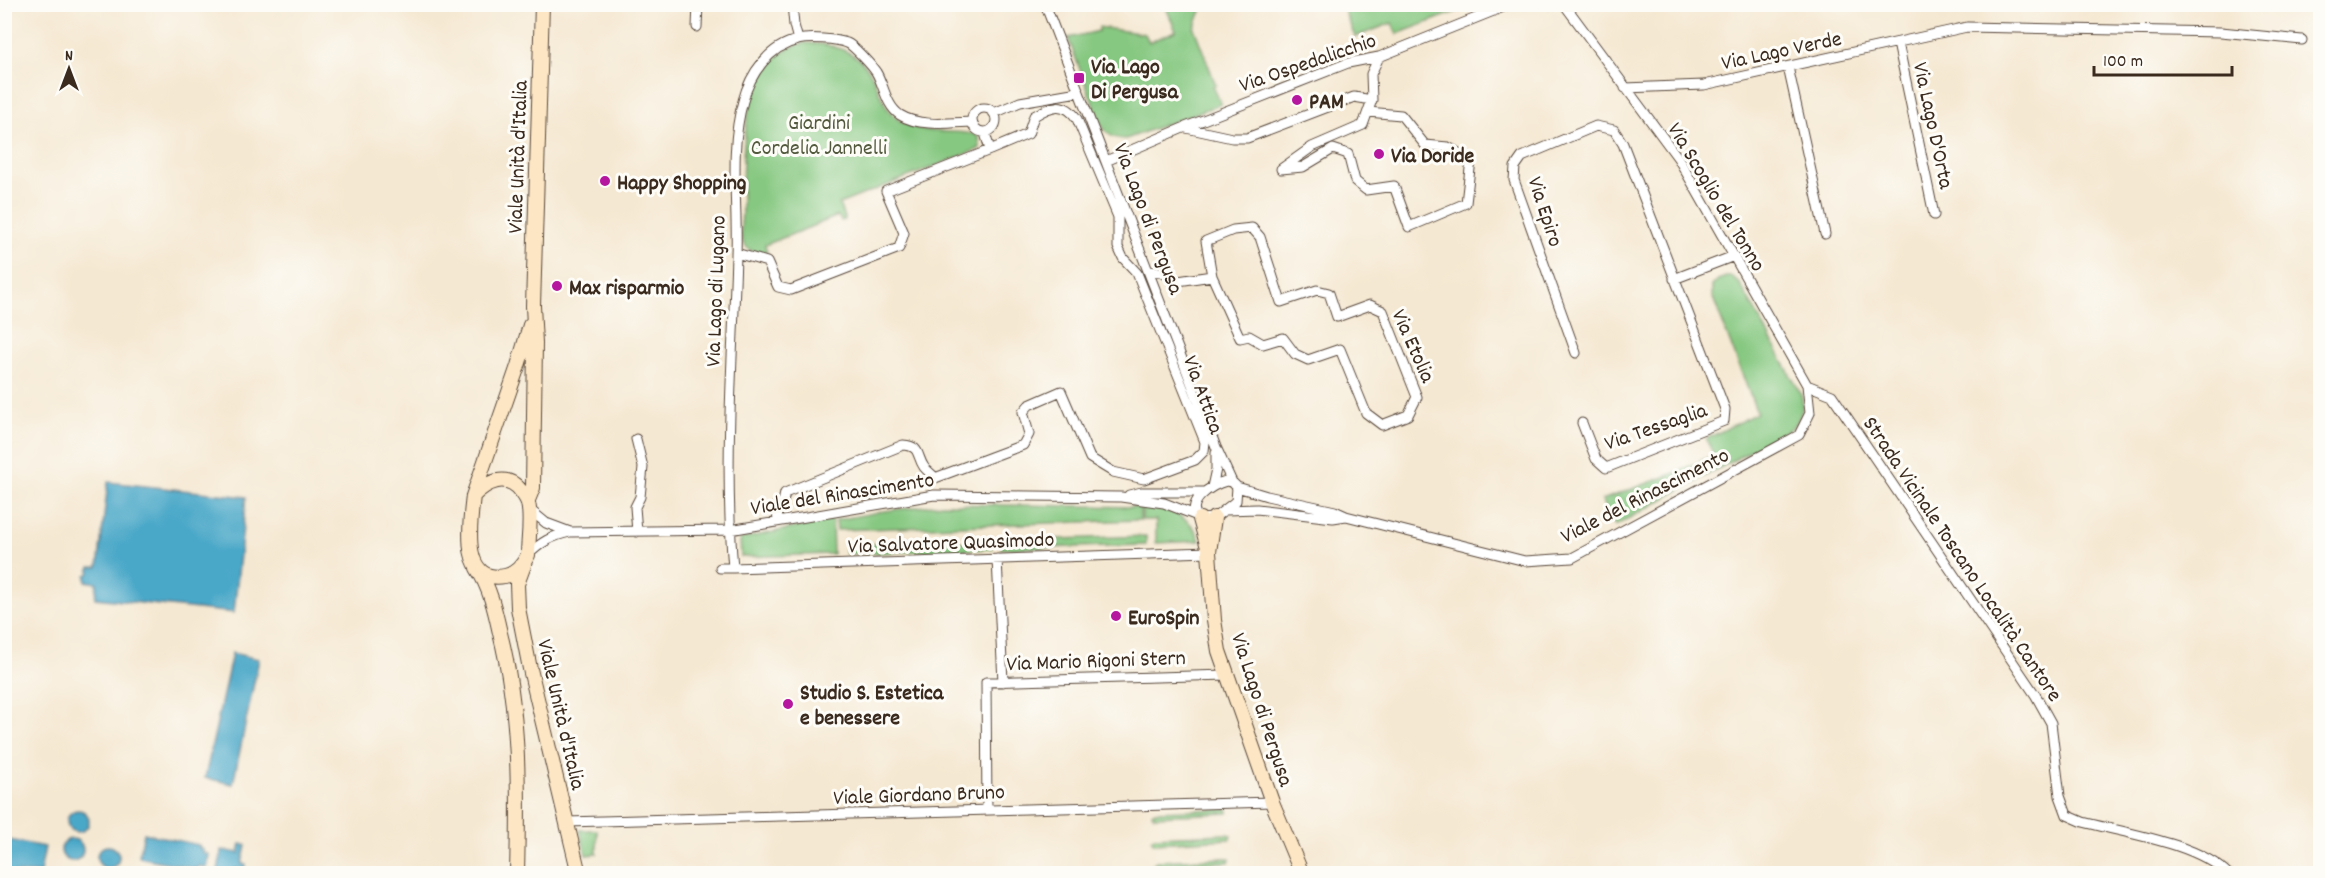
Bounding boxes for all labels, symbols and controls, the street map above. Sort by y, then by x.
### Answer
street label: Via Lago Verde [1719,25,1845,80]
street label: Via Ospedalicchio [1235,26,1381,102]
north arrow [39,39,99,99]
scale bar [2094,39,2232,77]
text: N [65,45,73,68]
text: 100 m [2103,50,2143,75]
place label: Via Lago Di Pergusa [1091,53,1179,109]
street label: Via Lago D'Orta [1903,60,1960,193]
marker: Via Lago Di Pergusa [1072,71,1086,85]
street label: Viale Unità d'Italia [501,79,538,234]
place label: PAM [1309,88,1344,119]
marker: PAM [1290,93,1304,107]
park label: Giardini Cordelia Jannelli [751,109,887,165]
street label: Via Scoglio del Tonno [1658,117,1772,278]
street label: Via Lago di Pergusa [1104,139,1190,300]
place label: Via Doride [1391,142,1475,173]
marker: Via Doride [1372,147,1386,161]
place label: Happy Shopping [617,169,747,200]
street label: Via Epiro [1518,173,1570,251]
marker: Happy Shopping [598,174,612,188]
street label: Via Lago di Lugano [699,215,736,367]
place label: Max risparmio [569,274,685,305]
marker: Max risparmio [550,279,564,293]
street label: Via Etolia [1382,305,1442,389]
street label: Via Attica [1173,352,1230,439]
street label: Via Tessaglia [1601,396,1712,460]
street label: Strada Vicinale Toscano Località Cantore [1854,411,2069,709]
street label: Viale del Rinascimento [1556,441,1735,553]
street label: Viale del Rinascimento [749,466,937,525]
street label: Via Salvatore Quasìmodo [847,525,1055,564]
place label: EuroSpin [1128,604,1199,635]
marker: EuroSpin [1109,609,1123,623]
street label: Via Lago di Pergusa [1221,629,1300,791]
street label: Viale Unità d'Italia [527,637,592,794]
street label: Via Mario Rigoni Stern [1006,644,1186,681]
place label: Studio S. Estetica e benessere [800,679,944,735]
marker: Studio S. Estetica e benessere [781,697,795,711]
street label: Viale Giordano Bruno [833,778,1005,815]

